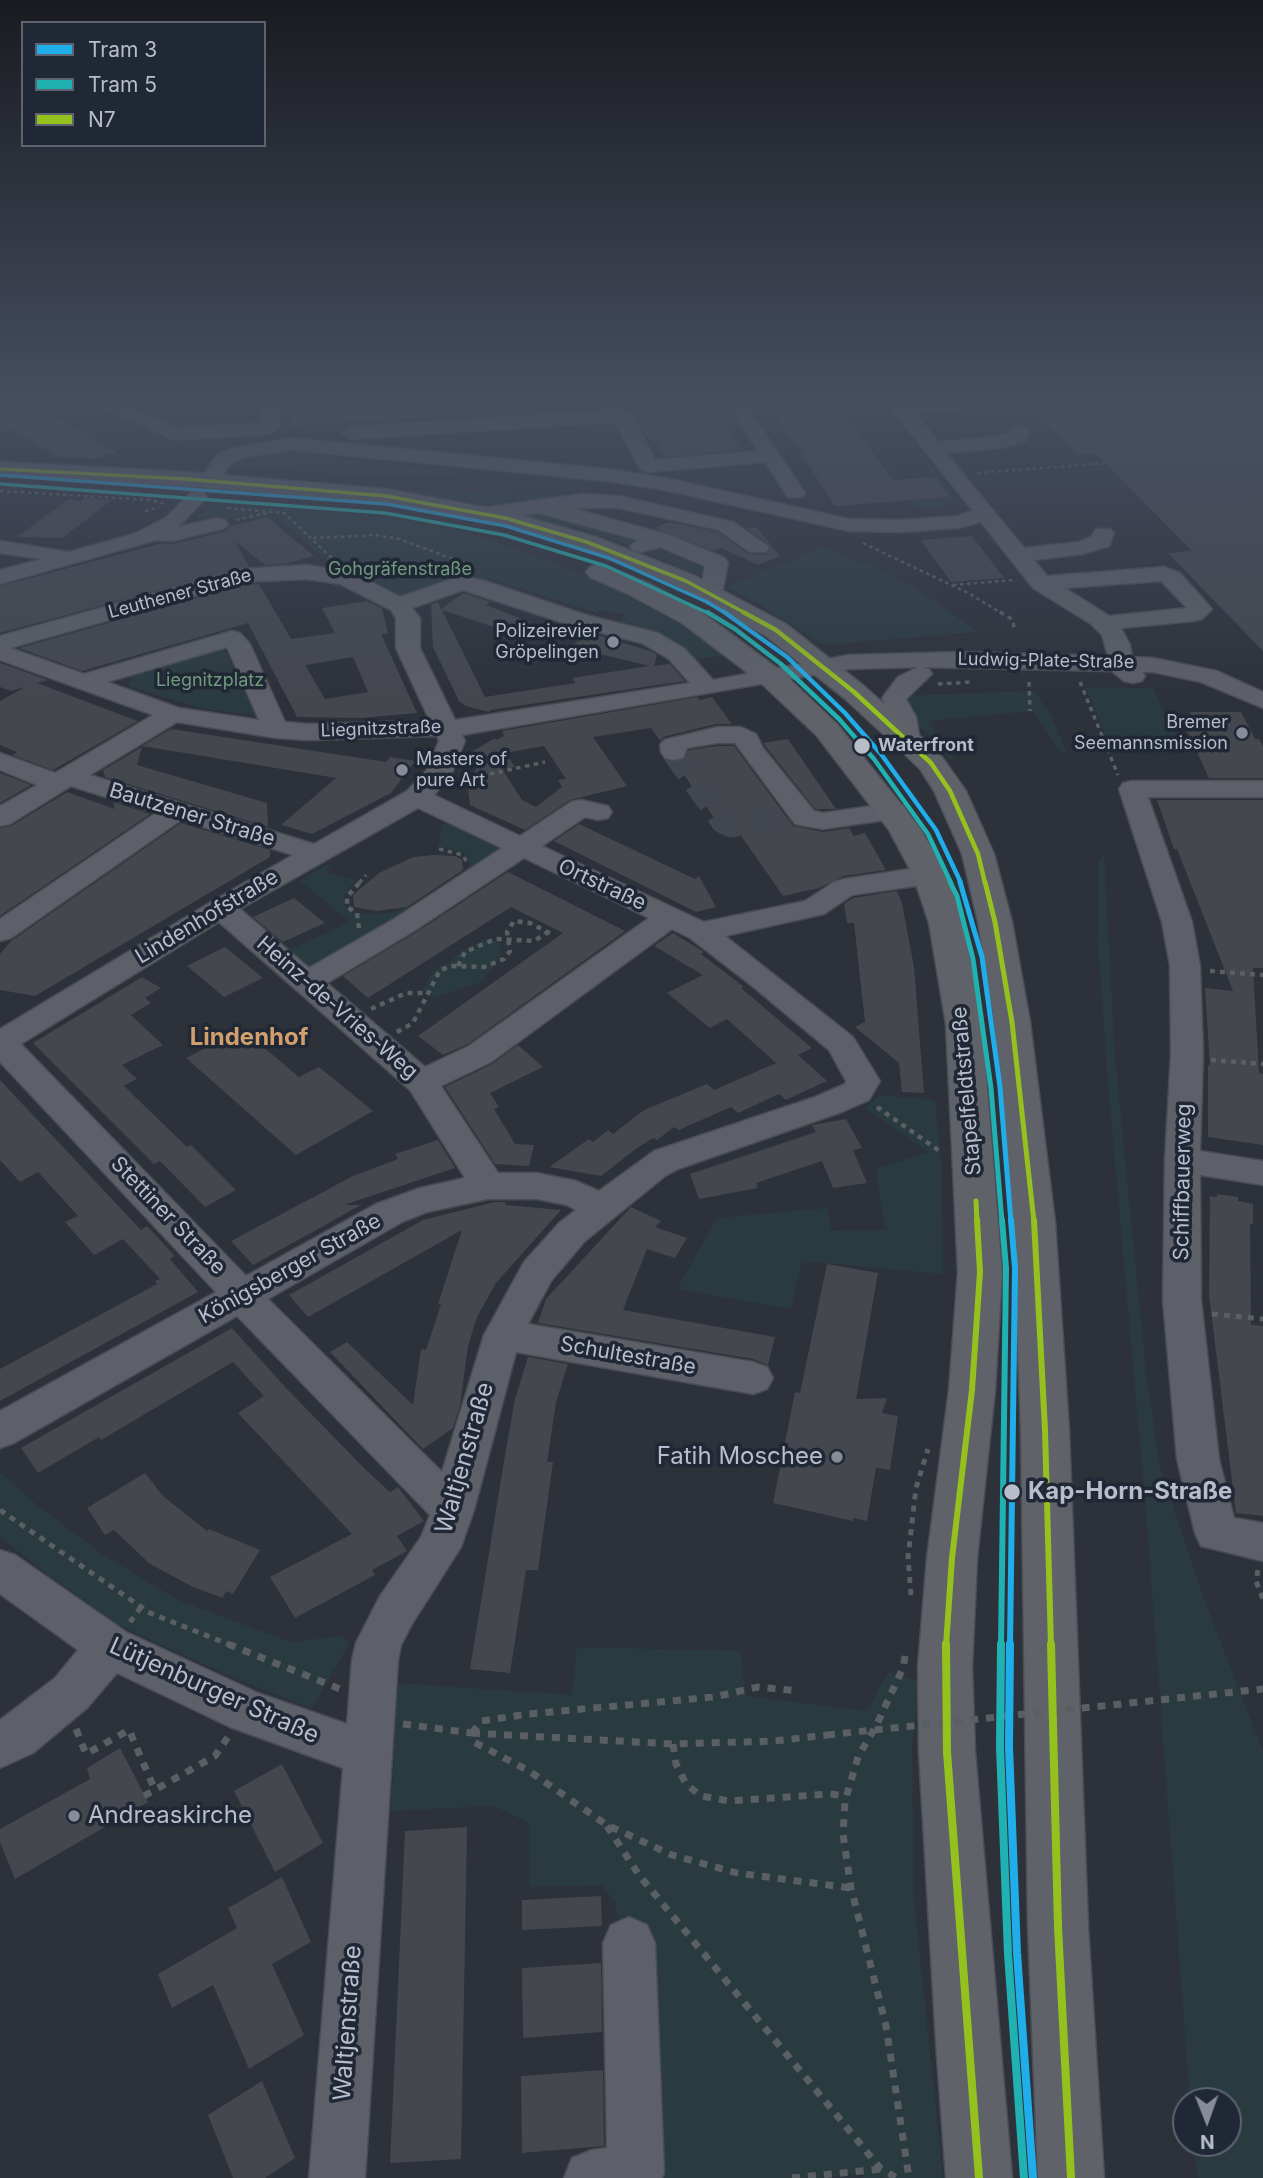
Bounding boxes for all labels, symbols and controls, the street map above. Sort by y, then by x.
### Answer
legend [21,21,266,147]
text: Tram 3 [88,37,157,62]
text: Tram 5 [88,72,157,97]
text: N7 [88,107,116,132]
park label: Gohgräfenstraße [328,559,472,581]
street label: Leuthener Straße [106,565,254,623]
place label: Polizeirevier Gröpelingen [495,621,599,664]
marker: Polizeirevier Gröpelingen [605,634,621,650]
street label: Ludwig-Plate-Straße [958,649,1134,673]
park label: Liegnitzplatz [156,670,264,692]
place label: Bremer Seemannsmission [1074,712,1228,754]
street label: Liegnitzstraße [320,716,442,742]
marker: Bremer Seemannsmission [1234,725,1250,741]
place label: Waterfront [878,735,974,757]
marker: Waterfront [852,736,872,756]
place label: Masters of pure Art [416,749,507,792]
marker: Masters of pure Art [394,762,410,778]
street label: Bautzener Straße [106,778,278,852]
street label: Ortstraße [554,854,650,916]
street label: Lindenhofstraße [131,864,283,970]
street label: Heinz-de-Vries-Weg [251,931,423,1085]
street label: Stapelfeldtstraße [947,1005,987,1177]
district label: Lindenhof [190,1024,308,1052]
street label: Schiffbauerweg [1169,1103,1197,1261]
street label: Stettiner Straße [105,1152,231,1280]
street label: Königsberger Straße [195,1208,385,1330]
street label: Schultestraße [558,1332,698,1380]
street label: Waltjenstraße [430,1379,500,1537]
place label: Fatih Moschee [657,1443,823,1471]
marker: Fatih Moschee [829,1449,845,1465]
place label: Kap-Horn-Straße [1028,1478,1232,1506]
marker: Kap-Horn-Straße [1002,1482,1022,1502]
street label: Lütjenburger Straße [105,1632,323,1750]
place label: Andreaskirche [88,1802,252,1830]
marker: Andreaskirche [66,1808,82,1824]
street label: Waltjenstraße [328,1944,368,2102]
north arrow [1172,2087,1242,2157]
text: N [1200,2130,1215,2153]

